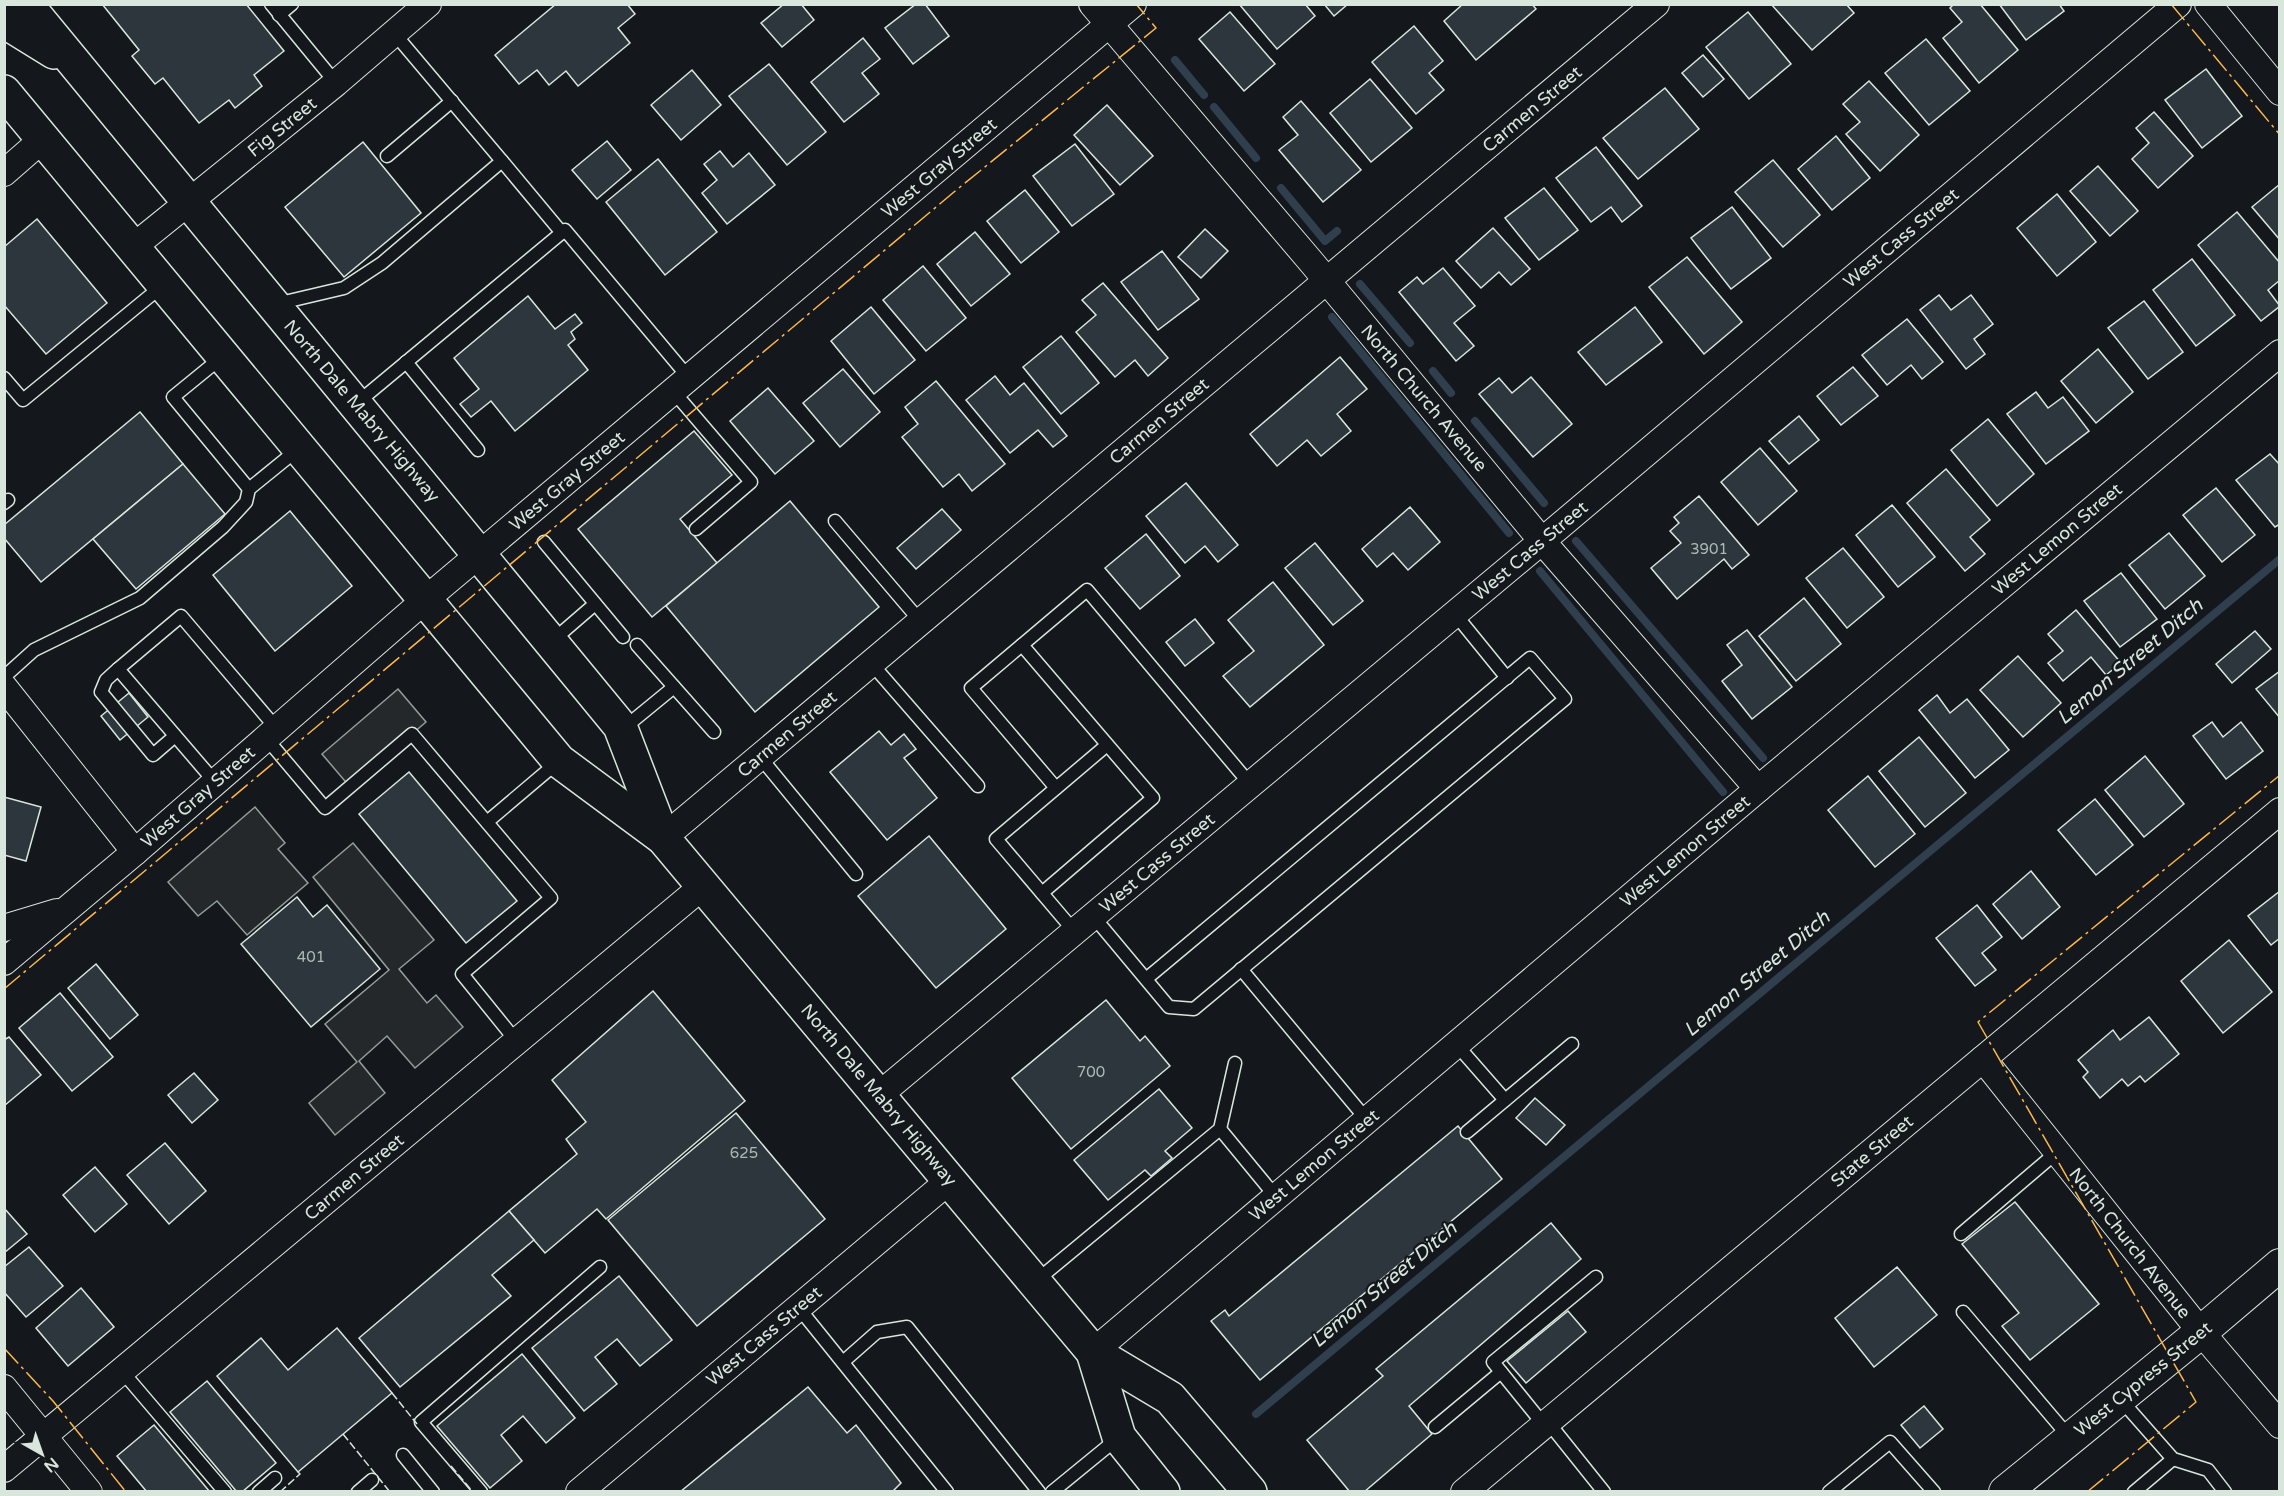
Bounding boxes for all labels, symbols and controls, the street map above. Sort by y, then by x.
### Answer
street label: Carmen Street [1478,61,1586,157]
street label: Fig Street [243,92,321,162]
street label: West Gray Street [877,113,1001,223]
street label: West Cass Street [1839,183,1963,293]
street label: North Dale Mabry Highway [279,315,445,507]
street label: North Church Avenue [1356,320,1492,476]
street label: Carmen Street [1105,373,1213,469]
street label: West Gray Street [505,426,629,536]
street label: West Lemon Street [1988,478,2127,600]
street label: West Cass Street [1468,496,1592,606]
house number: 3901 [1690,540,1728,558]
water label: Lemon Street Ditch [2052,593,2209,730]
street label: Carmen Street [733,686,841,782]
street label: West Gray Street [136,741,260,853]
street label: West Lemon Street [1616,790,1755,912]
street label: West Cass Street [1095,808,1219,918]
water label: Lemon Street Ditch [1679,905,1836,1042]
house number: 401 [297,948,325,966]
street label: North Dale Mabry Highway [796,999,962,1191]
house number: 700 [1077,1063,1105,1081]
street label: West Lemon Street [1245,1104,1384,1226]
street label: State Street [1826,1110,1918,1192]
street label: Carmen Street [300,1129,408,1225]
house number: 625 [730,1144,758,1162]
street label: North Church Avenue [2064,1163,2196,1323]
water label: Lemon Street Ditch [1306,1216,1463,1353]
street label: West Cass Street [702,1281,826,1391]
street label: West Cypress Street [2070,1317,2216,1441]
north arrow [12,1424,72,1484]
text: N [40,1453,62,1477]

